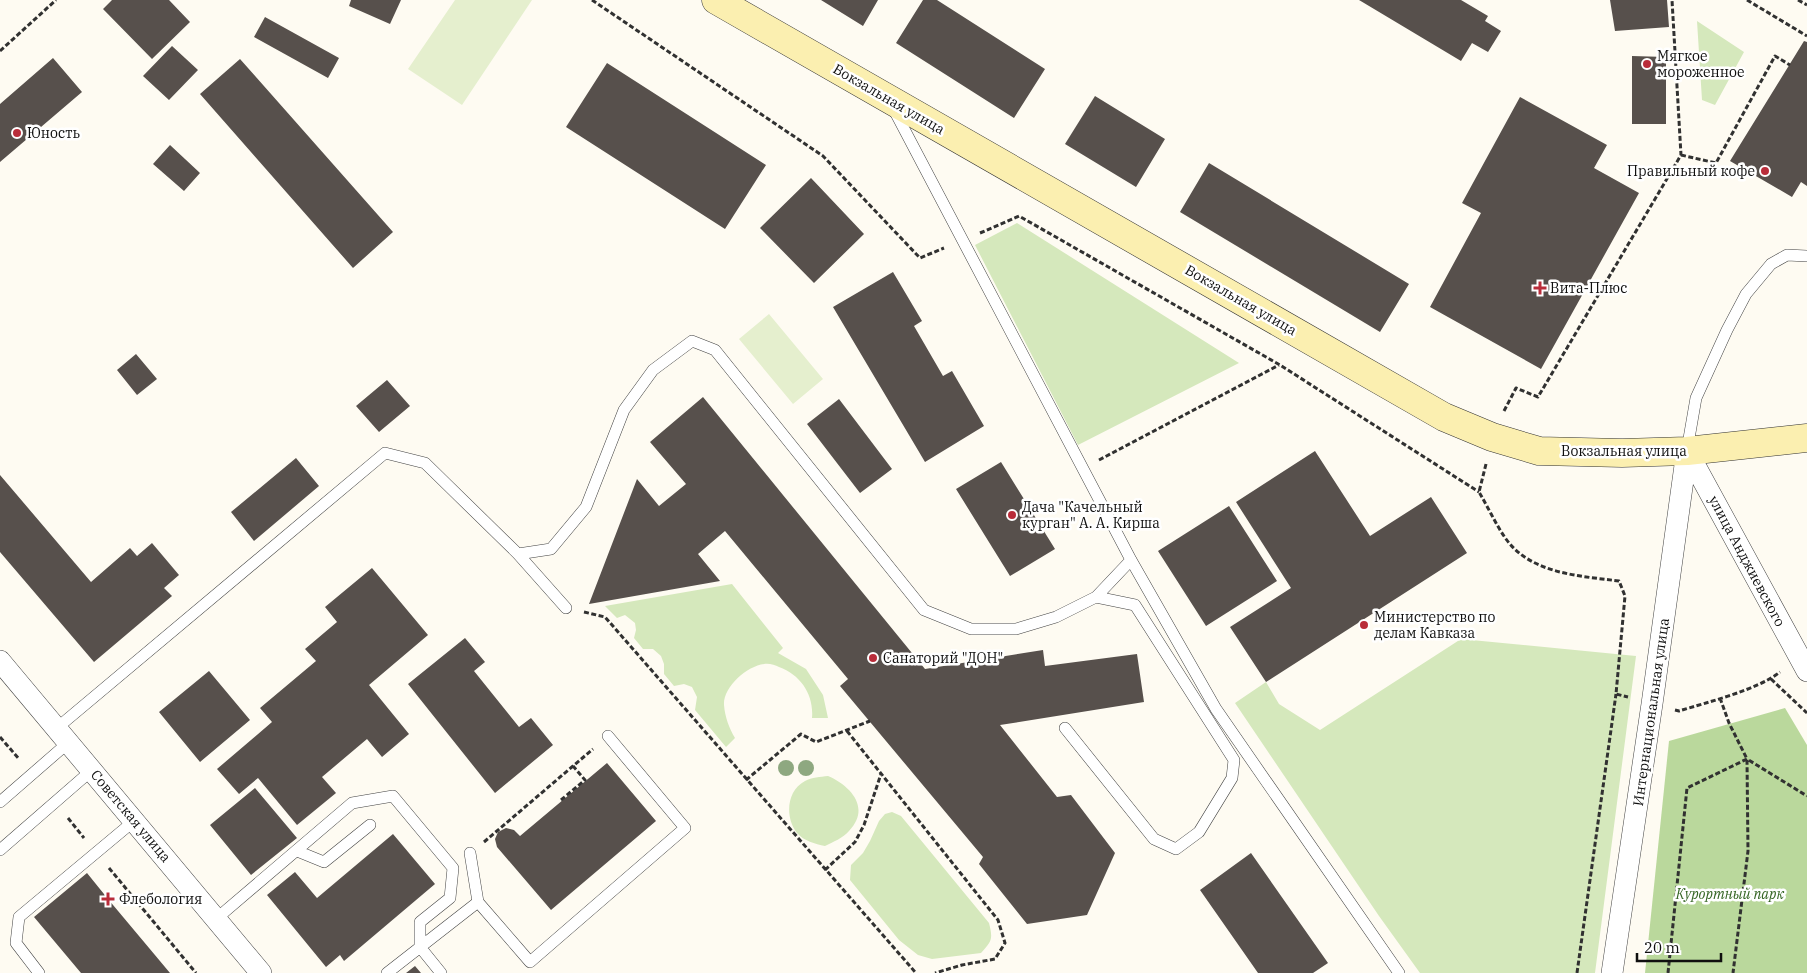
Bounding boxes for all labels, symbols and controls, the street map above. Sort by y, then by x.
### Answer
place label: Мягкое мороженное [1657,47,1744,81]
marker: Мягкое мороженное [1641,58,1653,70]
street label: Вокзальная улица [830,60,948,138]
place label: Юность [27,124,81,142]
marker: Юность [11,127,23,139]
place label: Правильный кофе [1627,162,1755,180]
marker: Правильный кофе [1759,165,1771,177]
street label: Вокзальная улица [1182,261,1300,339]
place label: Вита-Плюс [1550,279,1627,297]
marker: Вита-Плюс [1534,282,1546,294]
street label: Вокзальная улица [1561,442,1687,460]
street label: улица Анджиевского [1705,492,1789,630]
place label: Дача "Качельный курган" А. А. Кирша [1022,498,1160,532]
marker: Дача "Качельный курган" А. А. Кирша [1006,509,1018,521]
place label: Министерство по делам Кавказа [1374,608,1496,642]
street label: Интернациональная улица [1629,616,1673,807]
marker: Министерство по делам Кавказа [1358,619,1370,631]
place label: Санаторий "ДОН" [883,649,1003,667]
marker: Санаторий "ДОН" [867,652,879,664]
street label: Советская улица [87,766,175,866]
park label: Курортный парк [1675,885,1784,903]
place label: Флебология [119,890,202,908]
marker: Флебология [101,892,115,906]
scale bar [1637,930,1721,962]
text: 20 m [1644,938,1680,957]

